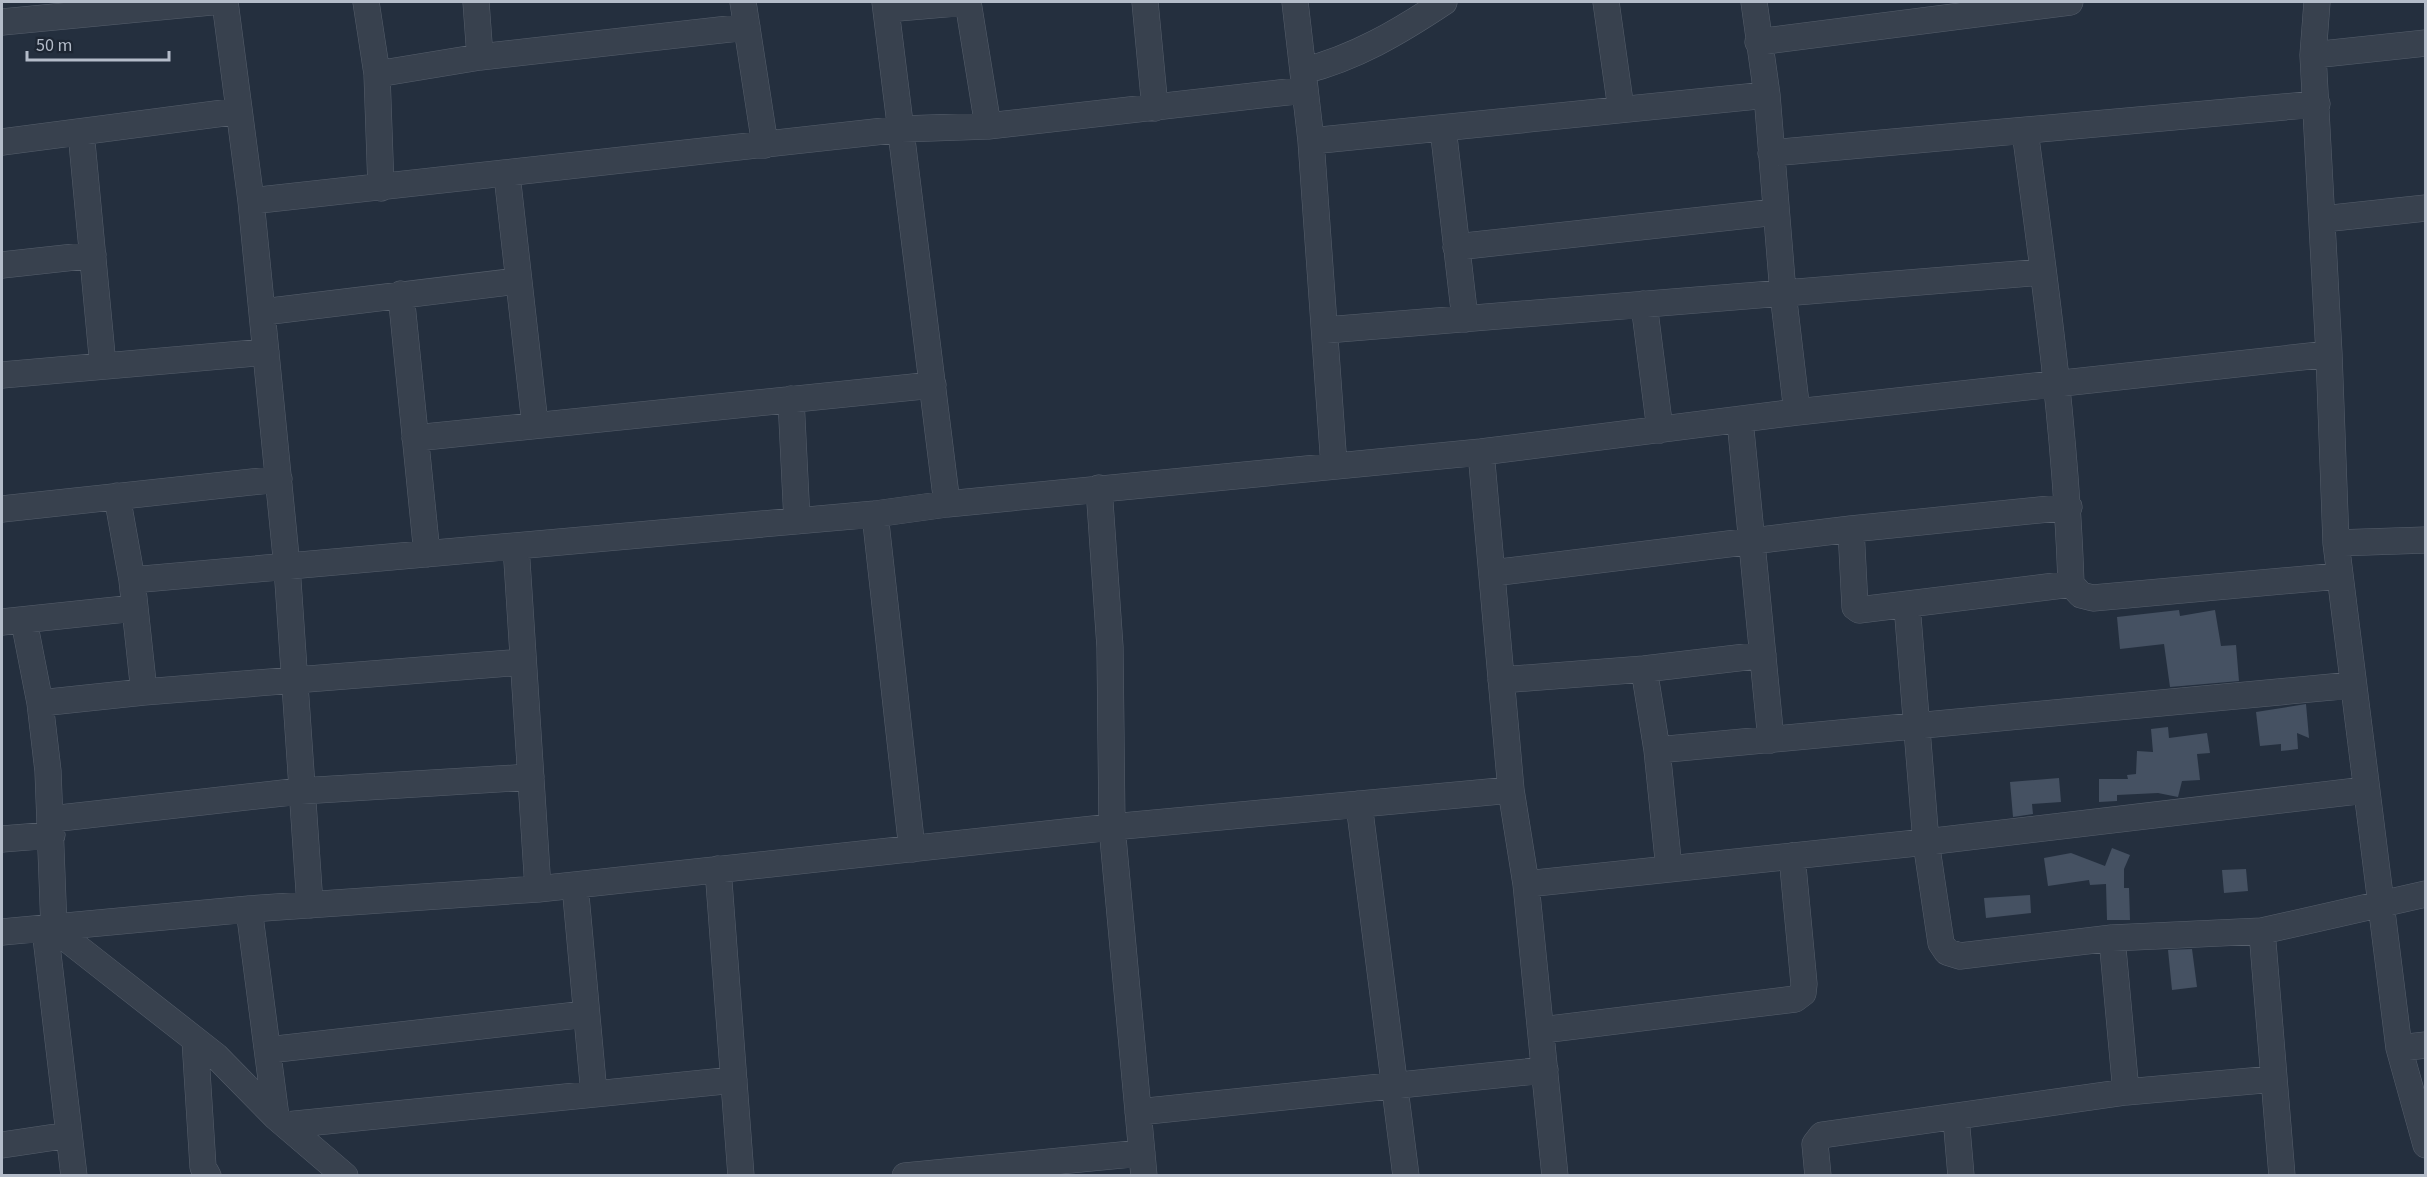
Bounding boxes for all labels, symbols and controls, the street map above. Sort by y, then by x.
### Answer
scale bar [27,24,170,62]
text: 50 m [36,33,72,58]

